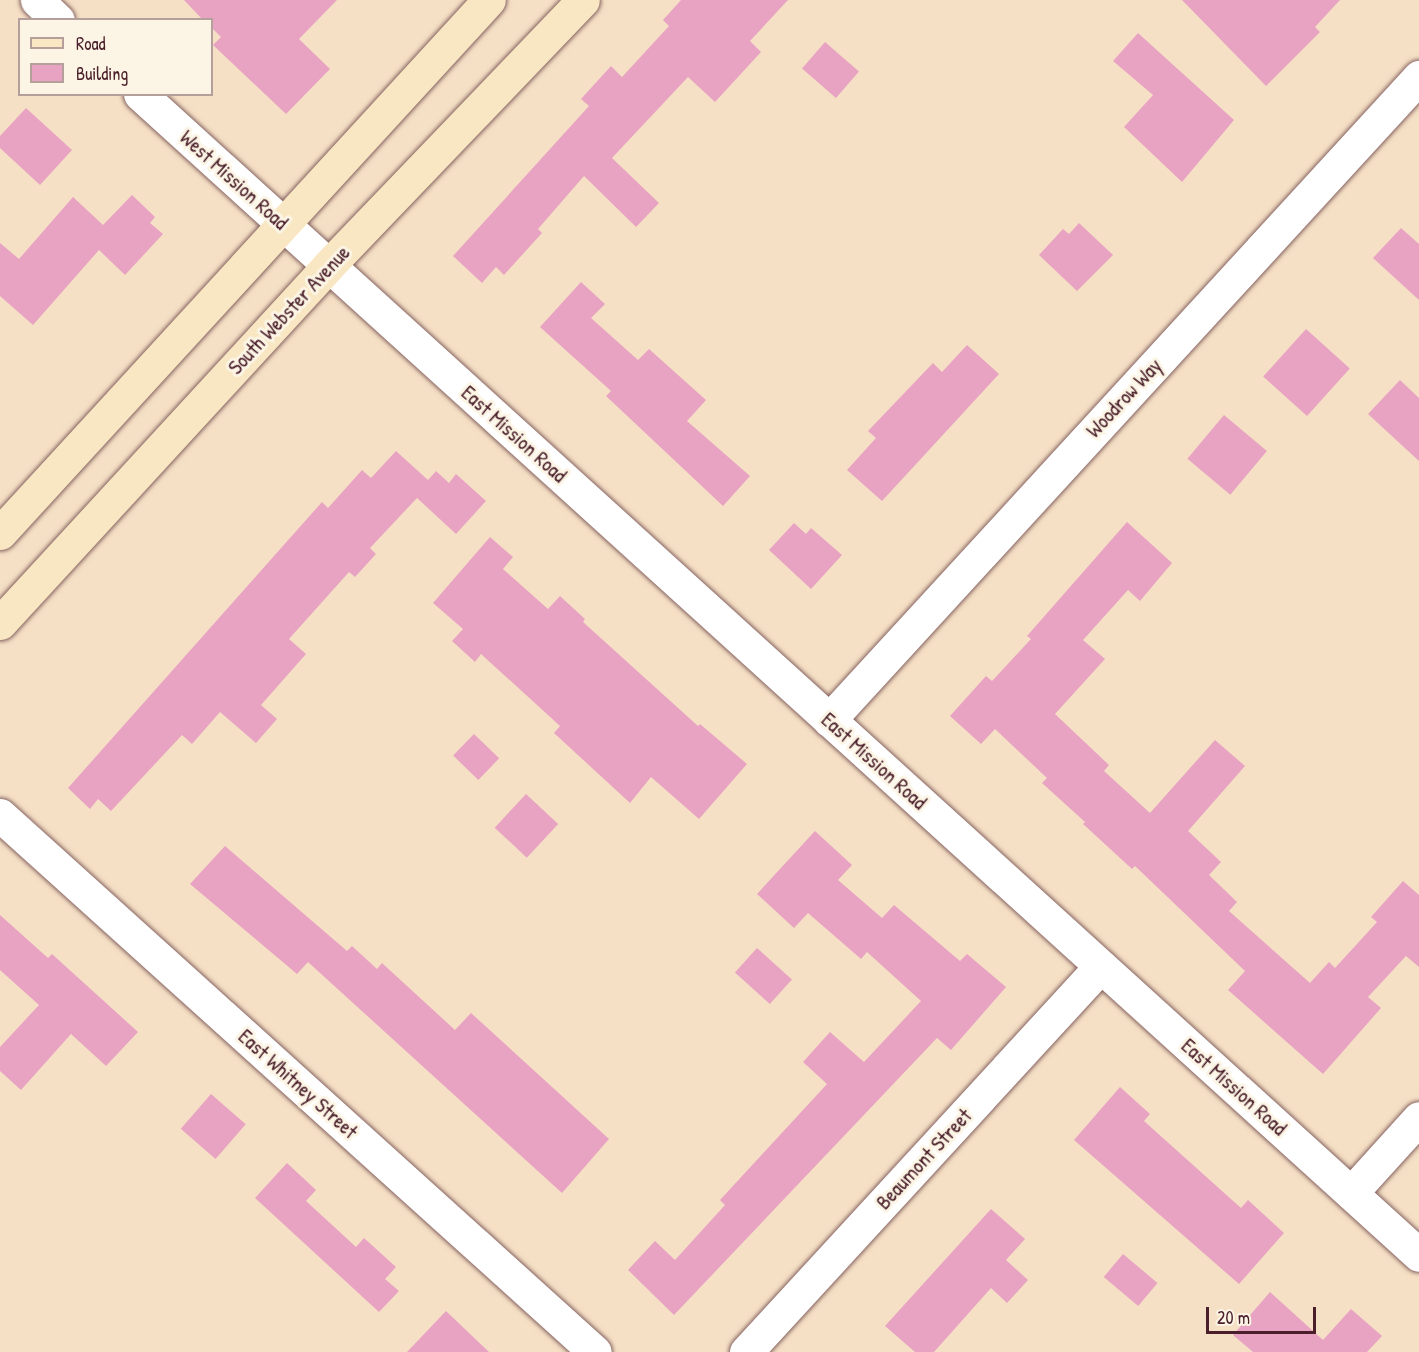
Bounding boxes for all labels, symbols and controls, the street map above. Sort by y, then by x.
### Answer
legend [18,18,213,96]
text: Road [76,31,106,56]
text: Building [76,61,128,86]
street label: West Mission Road [175,125,293,235]
street label: South Webster Avenue [223,240,355,380]
street label: Woodrow Way [1081,353,1167,443]
street label: East Mission Road [456,380,572,488]
street label: East Mission Road [816,707,932,815]
street label: East Whitney Street [233,1024,363,1144]
street label: East Mission Road [1176,1033,1292,1141]
street label: Beaumont Street [871,1103,977,1215]
scale bar [1209,1295,1318,1333]
text: 20 m [1217,1305,1250,1330]

